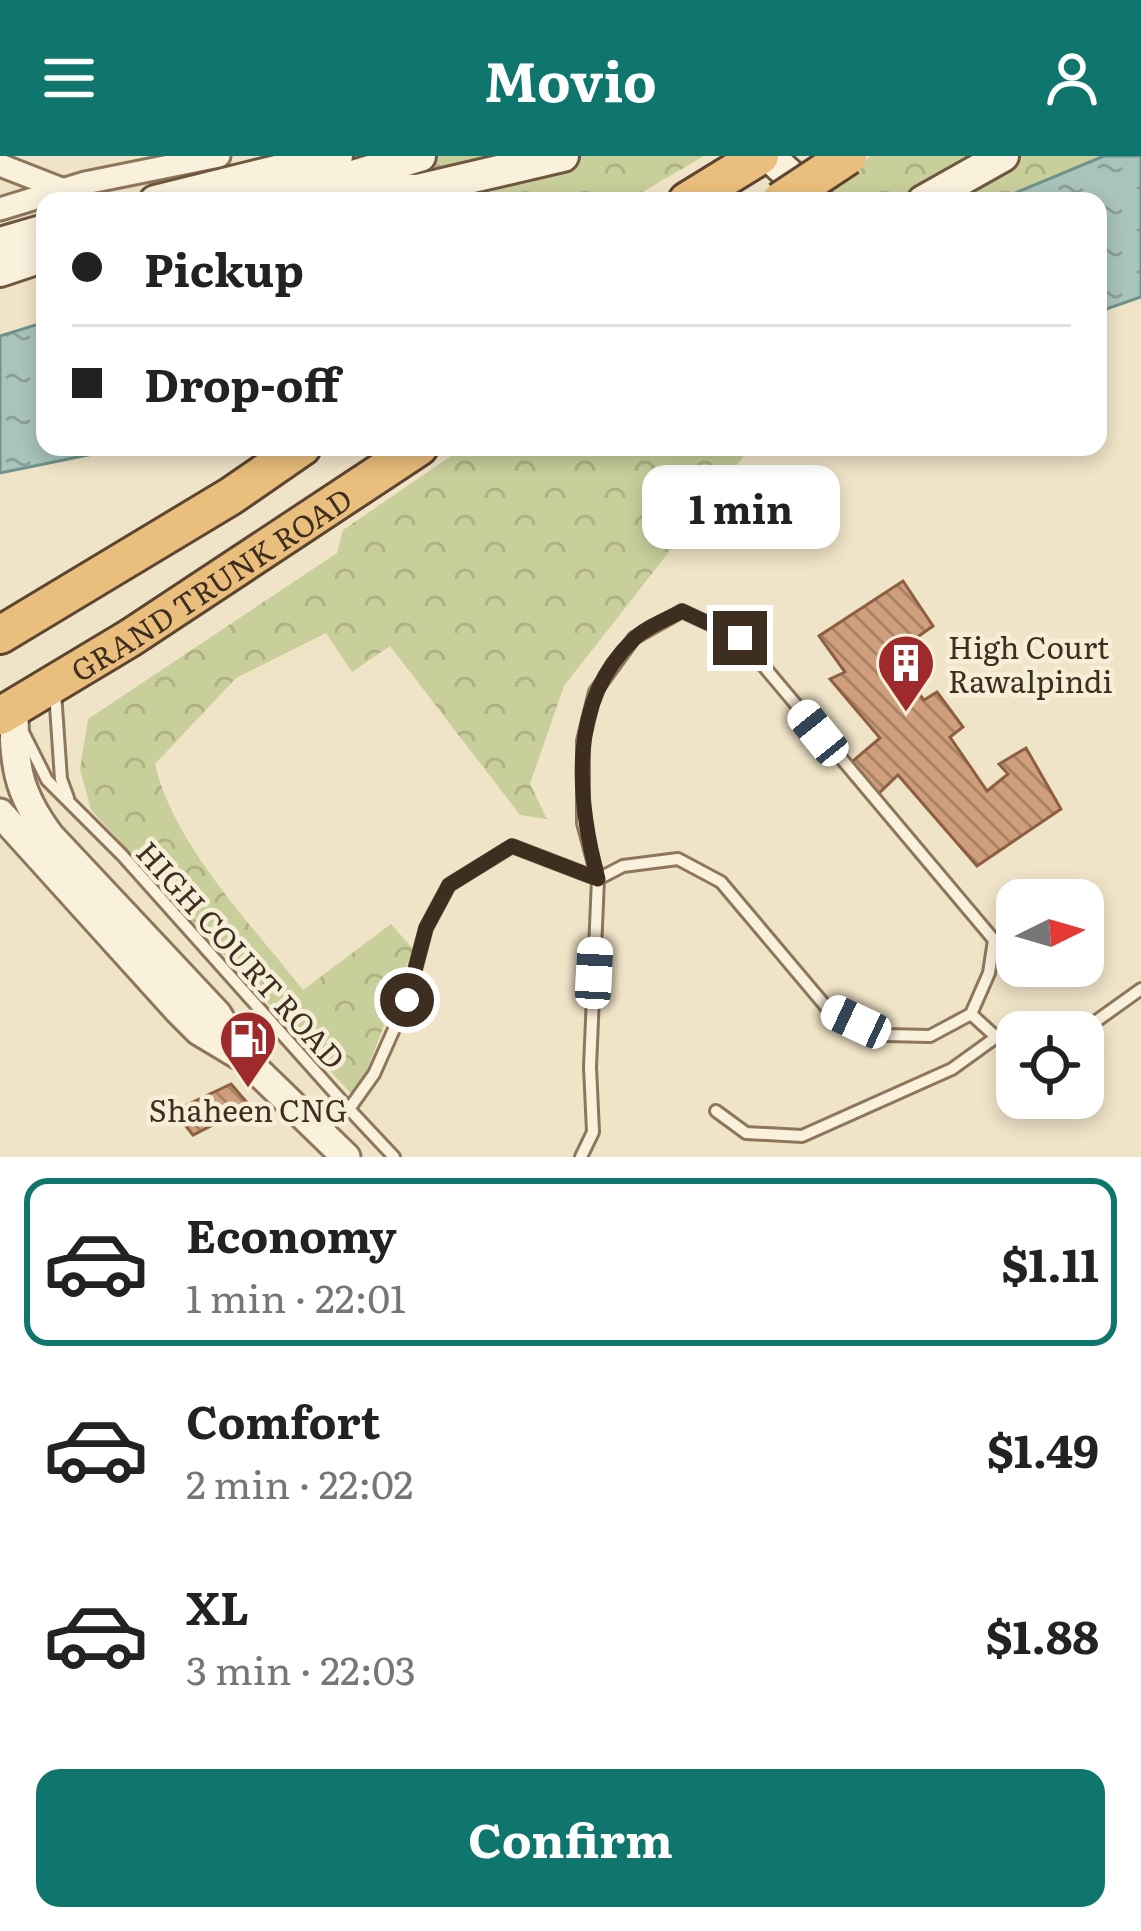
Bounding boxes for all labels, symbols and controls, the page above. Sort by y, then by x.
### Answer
text: Movio [484,38,657,119]
icon: menu [36,45,102,111]
icon: person [1039,45,1105,111]
text: Pickup [144,234,304,301]
text: Drop-off [144,349,340,416]
callout: 1 min [641,464,839,548]
street label: GRAND TRUNK ROAD [62,476,360,691]
text: 1 min [689,478,793,536]
route end [713,611,767,665]
place label: High Court Rawalpindi [948,624,1112,702]
building icon: High Court Rawalpindi [875,632,937,714]
car [781,694,855,772]
street label: HIGH COURT ROAD [127,830,357,1078]
north arrow [996,879,1104,987]
map controls [996,879,1104,1119]
car [574,936,614,1010]
route start [380,973,434,1027]
car [816,990,896,1054]
fuel station icon: Shaheen CNG [217,1008,279,1090]
button: locate [996,1011,1104,1119]
place label: Shaheen CNG [149,1087,347,1131]
text: Economy [186,1200,397,1267]
icon: car [42,1208,150,1316]
text: $1.11 [1002,1229,1099,1296]
text: 1 min · 22:01 [186,1267,406,1325]
text: Comfort [186,1386,380,1453]
icon: car [42,1394,150,1502]
text: $1.49 [987,1415,1099,1482]
text: 2 min · 22:02 [186,1453,413,1511]
text: XL [186,1572,249,1639]
icon: car [42,1580,150,1688]
text: $1.88 [986,1601,1099,1668]
text: 3 min · 22:03 [186,1639,416,1697]
button: Confirm [36,1769,1105,1907]

